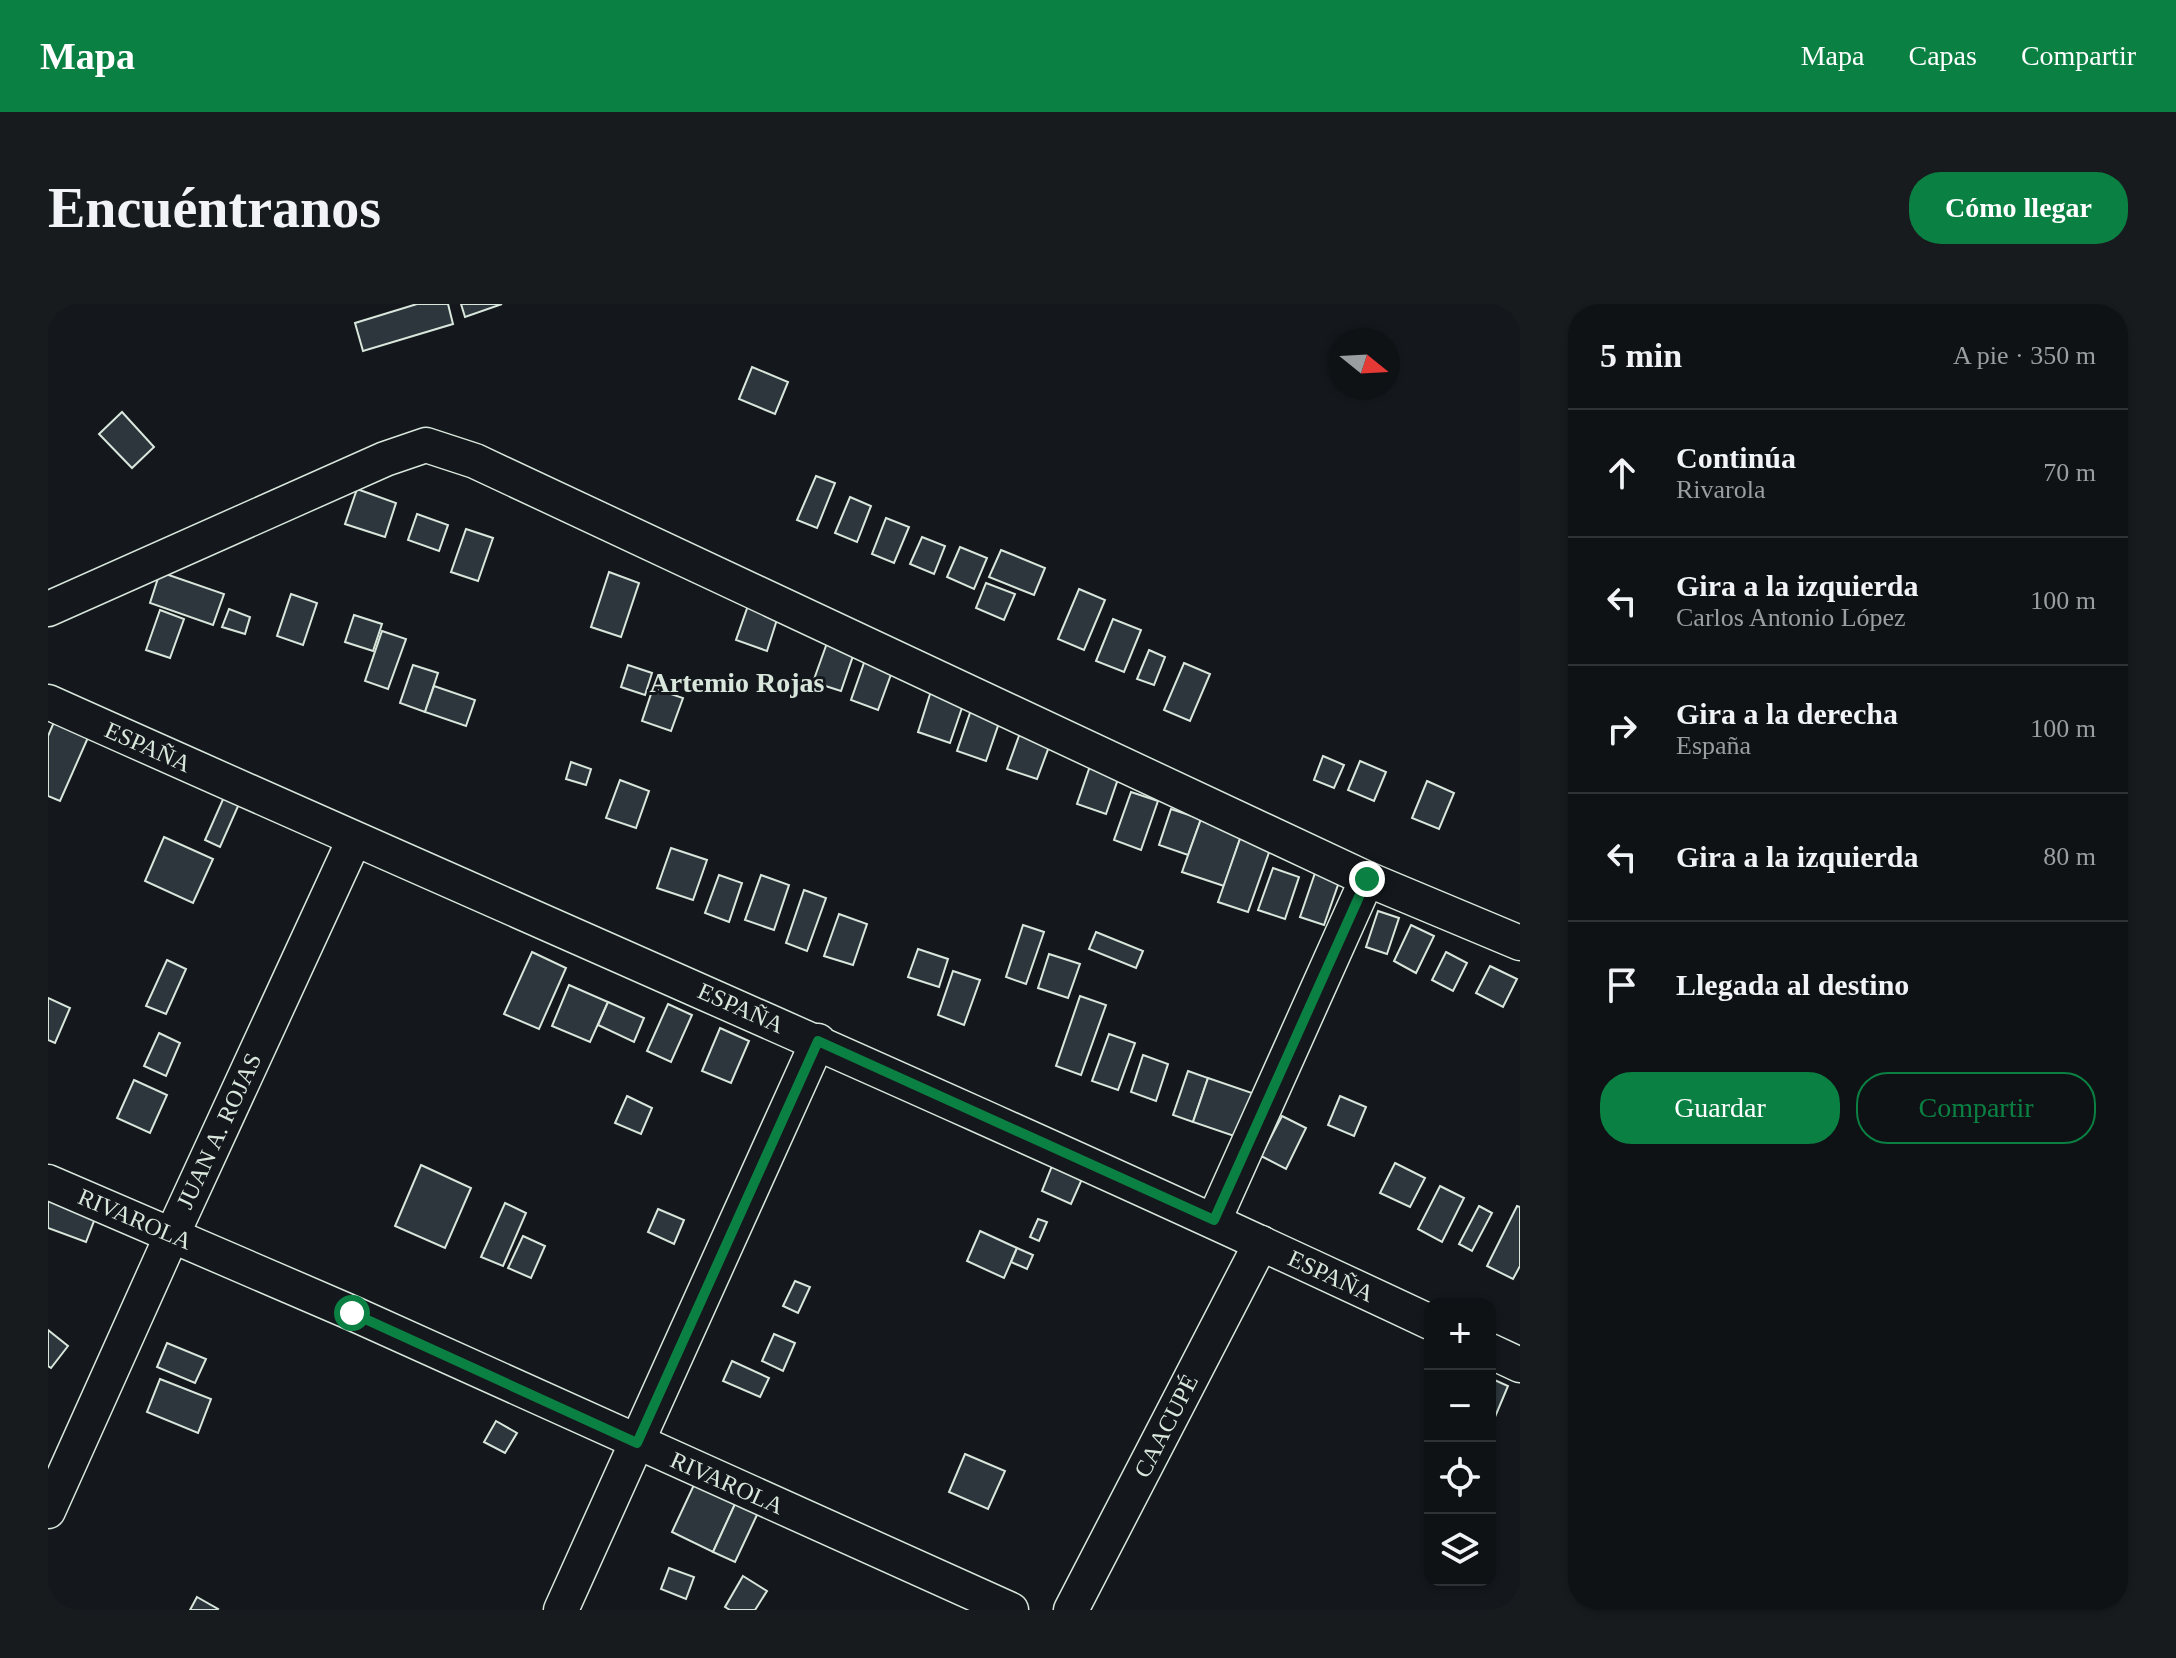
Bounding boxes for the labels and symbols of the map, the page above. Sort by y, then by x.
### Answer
north arrow [1328,328,1400,400]
district label: Artemio Rojas [650,667,825,698]
street label: ESPAÑA [101,717,196,778]
route end [1349,861,1385,897]
street label: ESPAÑA [694,978,789,1039]
street label: JUAN A. ROJAS [172,1049,266,1213]
street label: RIVAROLA [74,1183,196,1255]
street label: ESPAÑA [1284,1245,1378,1307]
route start [334,1295,370,1331]
street label: CAACUPÉ [1129,1370,1203,1482]
street label: RIVAROLA [666,1447,788,1520]

